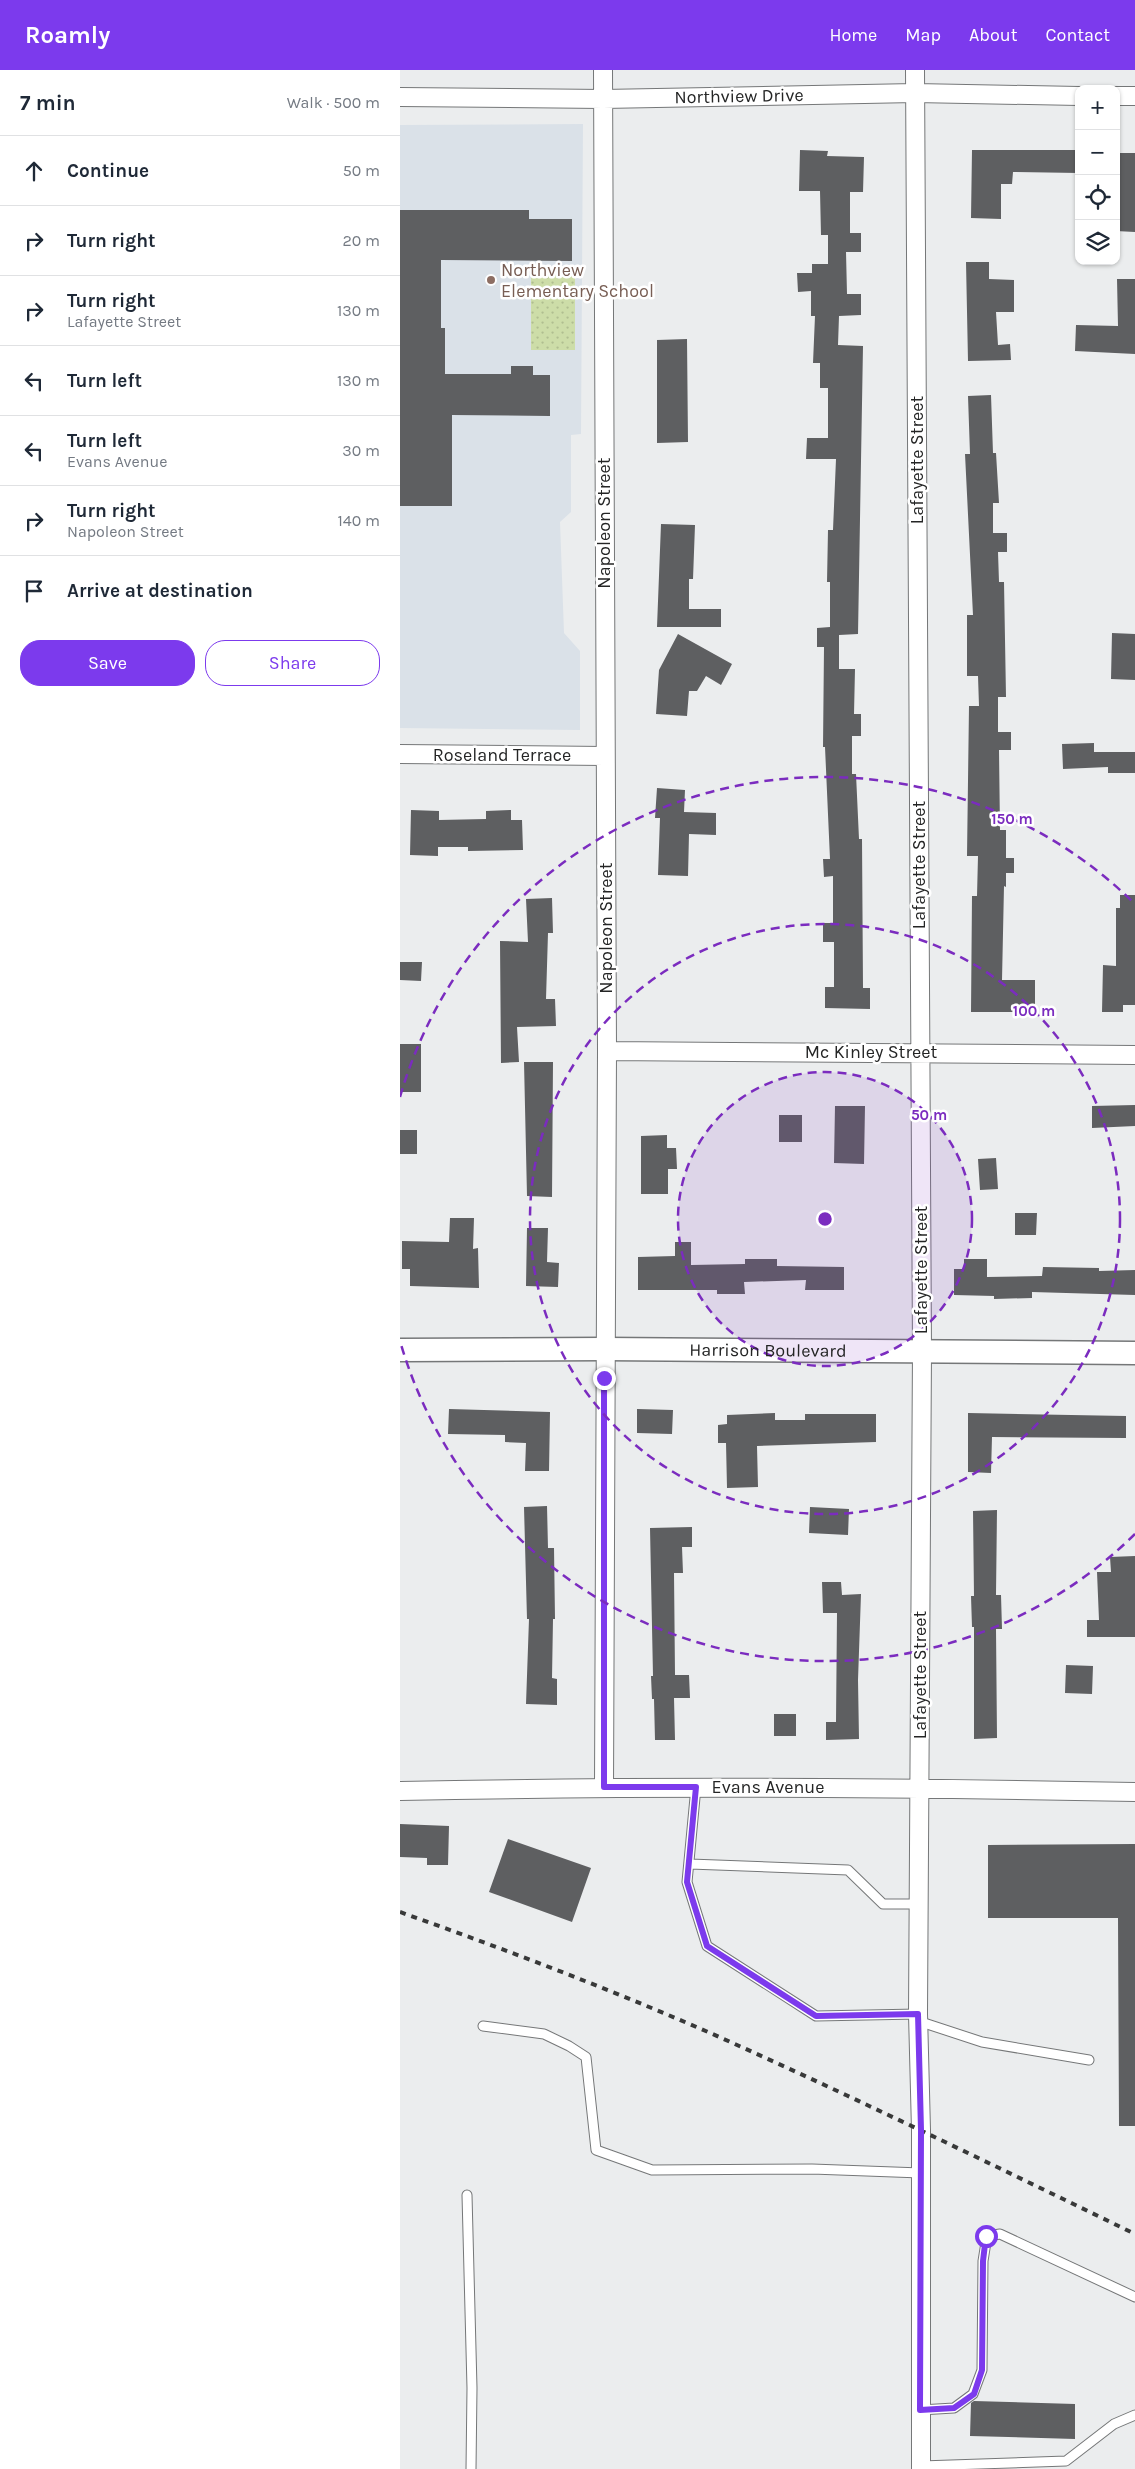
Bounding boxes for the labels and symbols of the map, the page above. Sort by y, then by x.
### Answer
street label: Northview Drive [674,84,804,108]
place label: Northview Elementary School [501,259,654,302]
marker: Northview Elementary School [485,274,497,286]
street label: Lafayette Street [906,396,928,524]
street label: Napoleon Street [593,457,615,589]
street label: Roseland Terrace [433,744,571,766]
street label: Lafayette Street [908,801,930,929]
text: 150 m [991,810,1033,828]
street label: Napoleon Street [595,862,617,994]
text: 100 m [1013,1002,1055,1020]
street label: Mc Kinley Street [805,1041,937,1063]
text: 50 m [911,1106,947,1124]
street label: Lafayette Street [910,1206,932,1334]
centre of rings [816,1210,834,1228]
street label: Harrison Boulevard [689,1339,847,1362]
route end [593,1367,616,1390]
street label: Lafayette Street [909,1611,931,1739]
street label: Evans Avenue [712,1776,824,1798]
route start [975,2225,998,2248]

